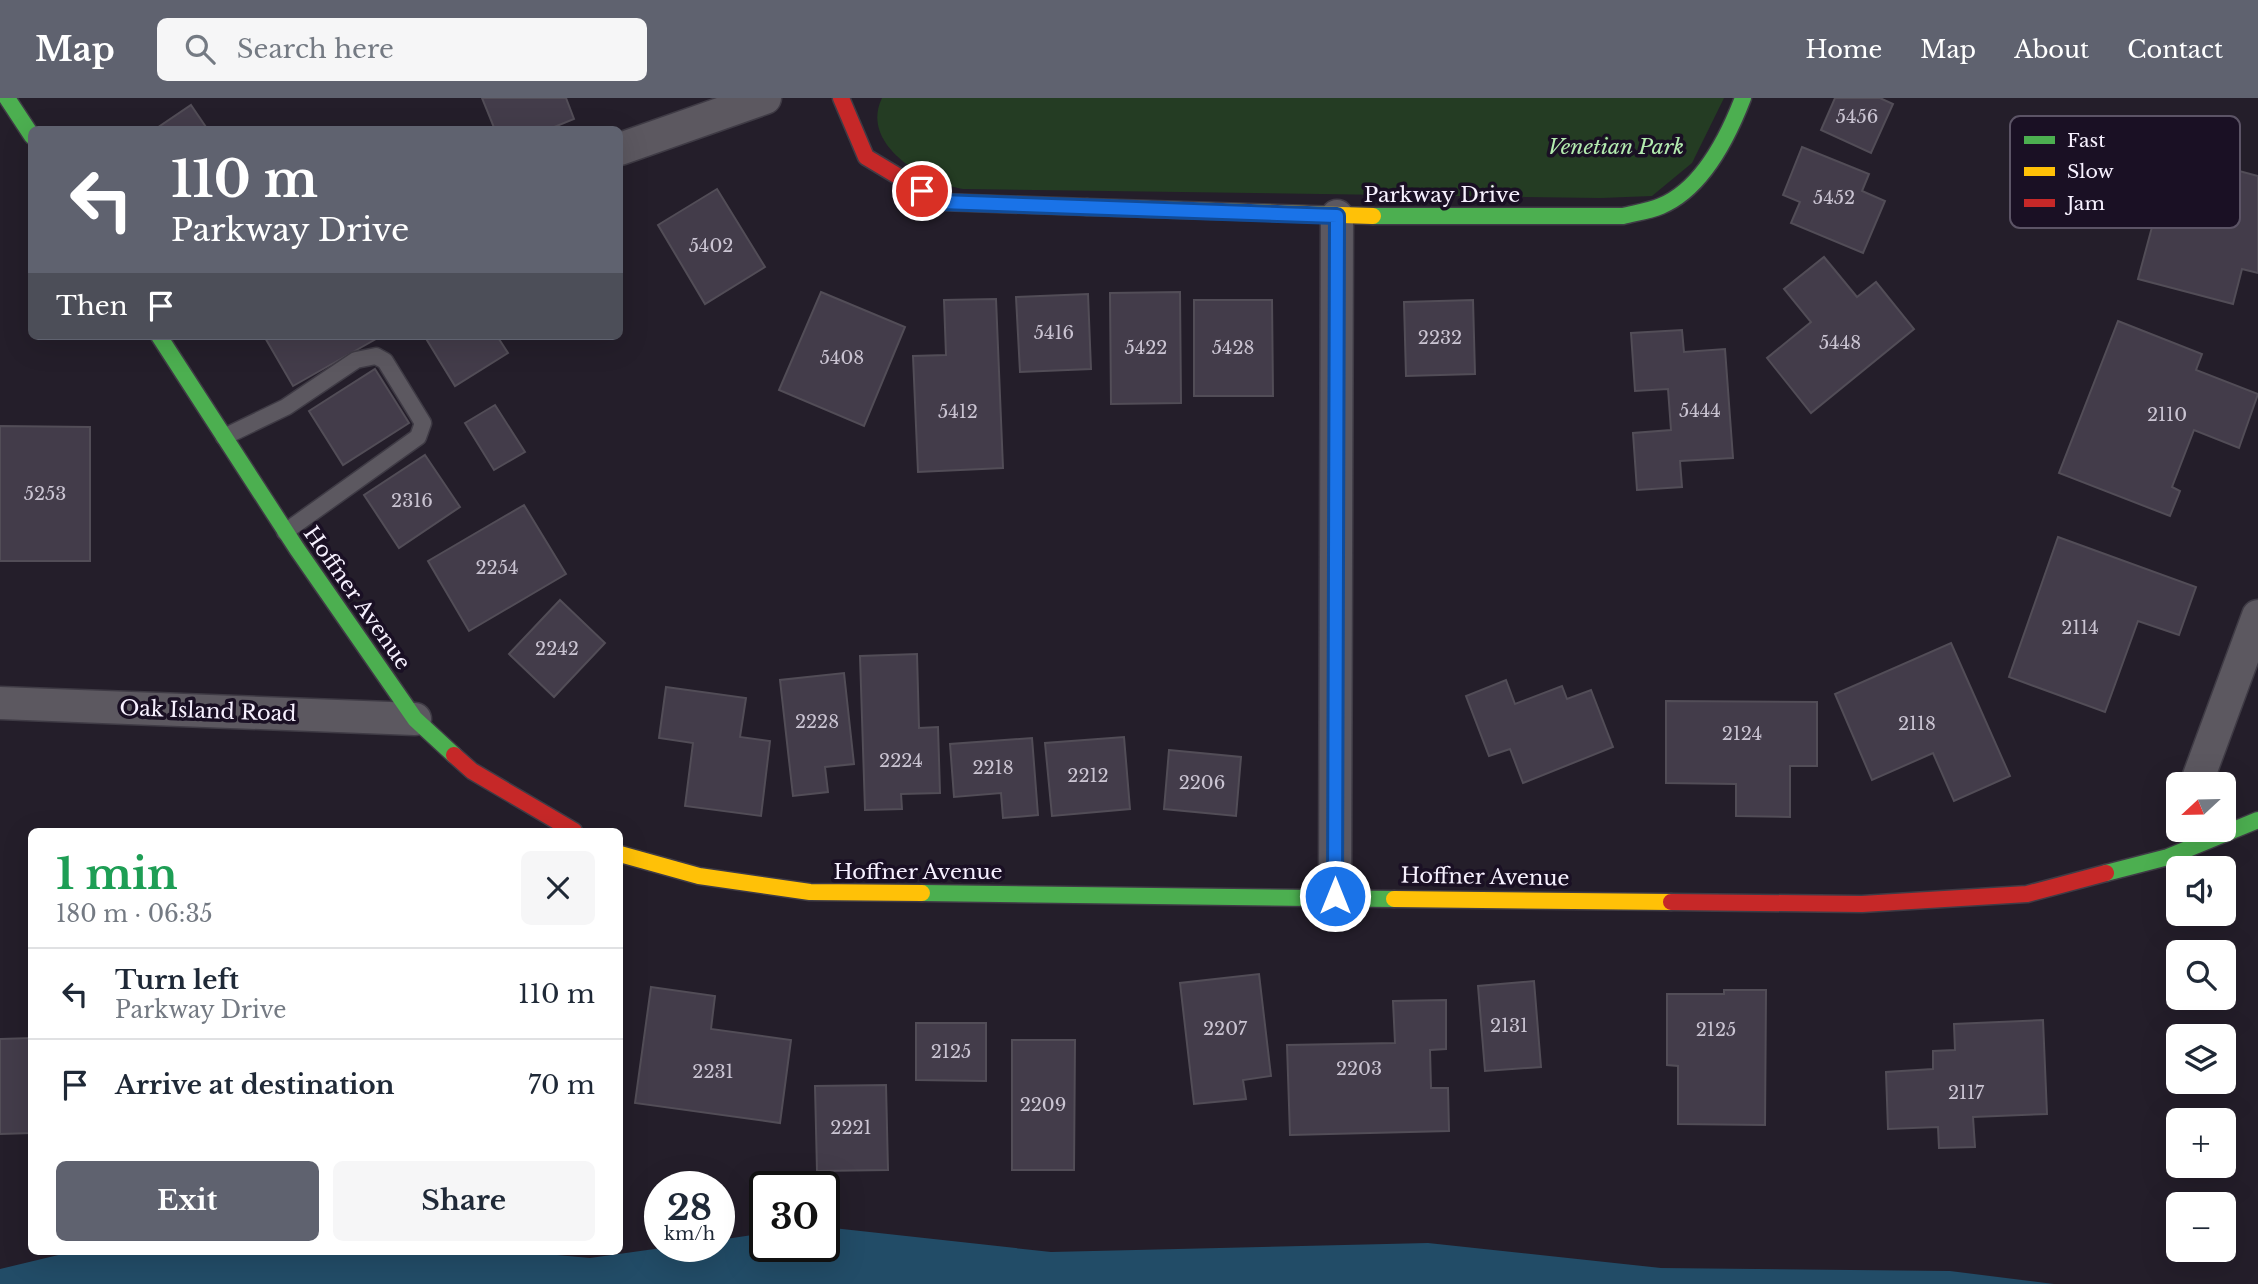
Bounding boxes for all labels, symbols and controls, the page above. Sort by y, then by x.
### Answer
search box [157,18,647,81]
text: Map [35,29,115,70]
icon: search [181,30,219,68]
text: Search here [237,33,394,65]
text: Home [1806,35,1882,64]
text: Map [1920,35,1976,64]
text: About [2014,35,2089,64]
text: Contact [2127,35,2223,64]
house number: 5456 [1836,106,1878,128]
legend [2010,116,2240,228]
text: Fast [2067,129,2106,152]
park label: Venetian Park [1548,134,1684,160]
text: 110 m [171,149,318,210]
icon: left [56,154,147,245]
text: Slow [2067,160,2114,183]
pin [892,161,952,221]
icon: arrive [903,172,941,210]
street label: Parkway Drive [1364,182,1520,208]
house number: 5452 [1813,187,1855,209]
text: Jam [2064,192,2105,215]
text: Parkway Drive [171,210,409,250]
house number: 5402 [689,235,733,257]
icon: arrive [142,287,180,325]
text: Then [56,290,128,322]
house number: 5416 [1034,322,1074,344]
house number: 2232 [1418,327,1462,349]
house number: 5448 [1819,332,1861,354]
house number: 5422 [1125,337,1167,359]
house number: 5428 [1212,337,1254,359]
house number: 5408 [820,347,864,369]
house number: 5444 [1679,400,1721,422]
house number: 5412 [938,401,978,423]
house number: 2110 [2147,404,2187,426]
house number: 5253 [24,483,66,505]
house number: 2316 [391,490,433,512]
street label: Hoffner Avenue [298,521,416,675]
house number: 2254 [476,557,518,579]
house number: 2114 [2061,617,2099,639]
house number: 2242 [535,638,579,660]
street label: Oak Island Road [119,695,297,727]
house number: 2228 [795,711,839,733]
house number: 2118 [1898,713,1936,735]
house number: 2124 [1722,723,1762,745]
house number: 2224 [879,750,923,772]
house number: 2218 [972,757,1014,779]
house number: 2212 [1067,765,1109,787]
house number: 2206 [1179,772,1225,794]
north arrow [2166,772,2236,842]
map controls [2166,772,2236,1262]
text: 1 min [56,848,178,900]
button: close [521,851,595,925]
button: sound [2166,856,2236,926]
street label: Hoffner Avenue [833,859,1003,885]
position arrow [1298,859,1372,933]
street label: Hoffner Avenue [1400,863,1570,891]
text: 180 m · 06:35 [56,900,213,928]
button: search [2166,940,2236,1010]
text: Turn left [115,964,239,996]
icon: left [56,975,94,1013]
text: 110 m [518,978,595,1010]
text: Parkway Drive [115,996,286,1024]
house number: 2131 [1490,1015,1528,1037]
house number: 2207 [1203,1018,1248,1040]
house number: 2125 [1696,1019,1736,1041]
button: layers [2166,1024,2236,1094]
house number: 2125 [931,1041,971,1063]
house number: 2203 [1336,1058,1382,1080]
house number: 2231 [692,1061,734,1083]
icon: arrive [56,1066,94,1104]
text: Arrive at destination [115,1069,395,1101]
text: 70 m [528,1069,595,1101]
house number: 2117 [1948,1082,1985,1104]
house number: 2209 [1020,1094,1066,1116]
button: + [2166,1108,2236,1178]
house number: 2221 [830,1117,872,1139]
button: Exit [56,1161,319,1241]
button: Share [333,1161,595,1241]
speed limit sign: 30 [749,1171,840,1262]
text: 28 [667,1186,712,1229]
button: − [2166,1192,2236,1262]
text: km/h [664,1223,715,1245]

